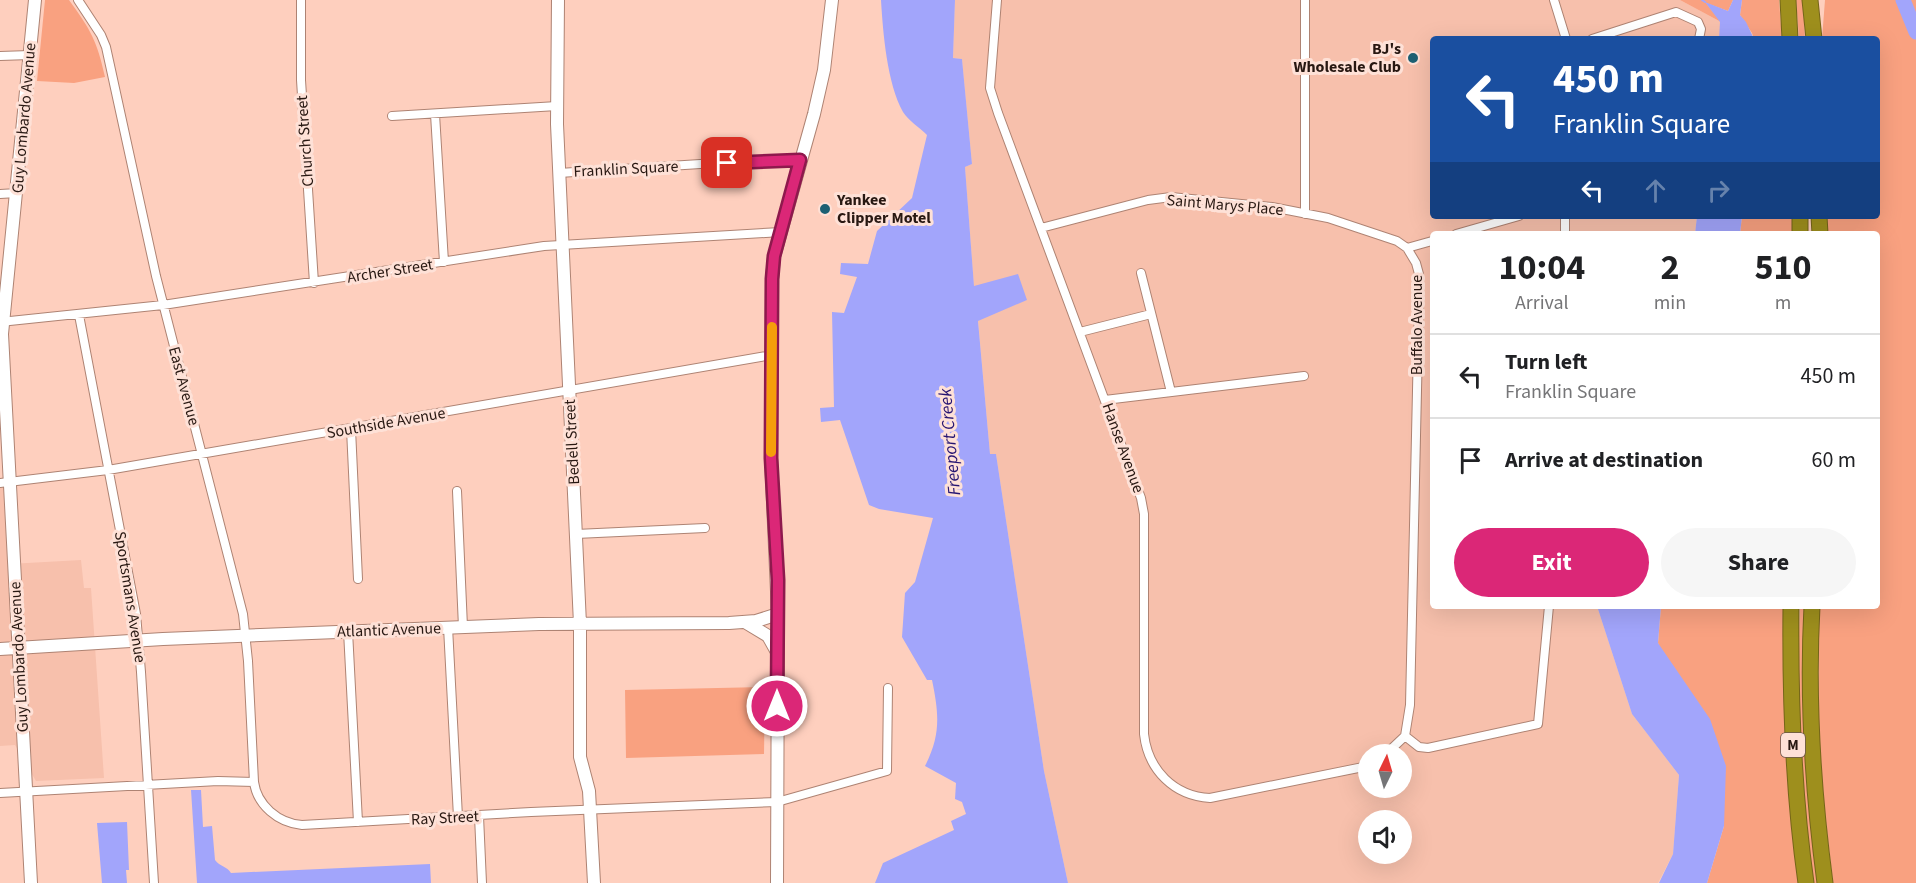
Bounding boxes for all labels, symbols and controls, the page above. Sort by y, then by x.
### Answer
place label: BJ's Wholesale Club [1293,38,1401,78]
street label: Guy Lombardo Avenue [6,42,42,194]
text: 450 m [1553,49,1664,109]
marker: BJ's Wholesale Club [1406,51,1420,65]
icon: left [1454,60,1532,138]
street label: Church Street [291,94,319,187]
text: Franklin Square [1553,105,1730,144]
pin [701,137,752,188]
icon: arrive [710,146,743,179]
street label: Franklin Square [573,155,679,183]
icon: left [1576,174,1609,207]
icon: ahead [1639,174,1672,207]
icon: right [1702,174,1735,207]
place label: Yankee Clipper Motel [836,189,931,229]
street label: Saint Marys Place [1166,189,1284,221]
marker: Yankee Clipper Motel [818,202,832,216]
text: 10:04 [1498,242,1585,293]
text: 2 [1660,242,1679,293]
text: 510 [1755,242,1812,293]
street label: Archer Street [345,253,435,289]
street label: Buffalo Avenue [1406,275,1428,375]
text: Arrival [1515,289,1569,317]
text: min [1654,289,1686,317]
text: m [1775,289,1791,317]
street label: East Avenue [163,344,205,428]
text: Turn left [1505,346,1587,378]
icon: left [1454,360,1487,393]
text: 450 m [1801,360,1856,392]
text: Franklin Square [1505,378,1636,406]
water label: Freeport Creek [933,387,967,497]
street label: Bedell Street [559,398,585,485]
street label: Hanse Avenue [1097,400,1150,496]
street label: Southside Avenue [325,402,447,444]
icon: arrive [1454,444,1487,477]
text: Arrive at destination [1505,444,1703,476]
text: 60 m [1811,444,1856,476]
button: Exit [1454,528,1649,597]
button: Share [1661,528,1856,597]
street label: Sportsmans Avenue [109,530,151,664]
street label: Guy Lombardo Avenue [4,581,34,733]
street label: Atlantic Avenue [337,617,441,643]
position arrow [745,674,809,738]
road number: M [1781,733,1805,757]
north arrow [1358,744,1412,798]
map controls [1358,744,1412,864]
street label: Ray Street [411,805,480,831]
button: sound [1358,810,1412,864]

